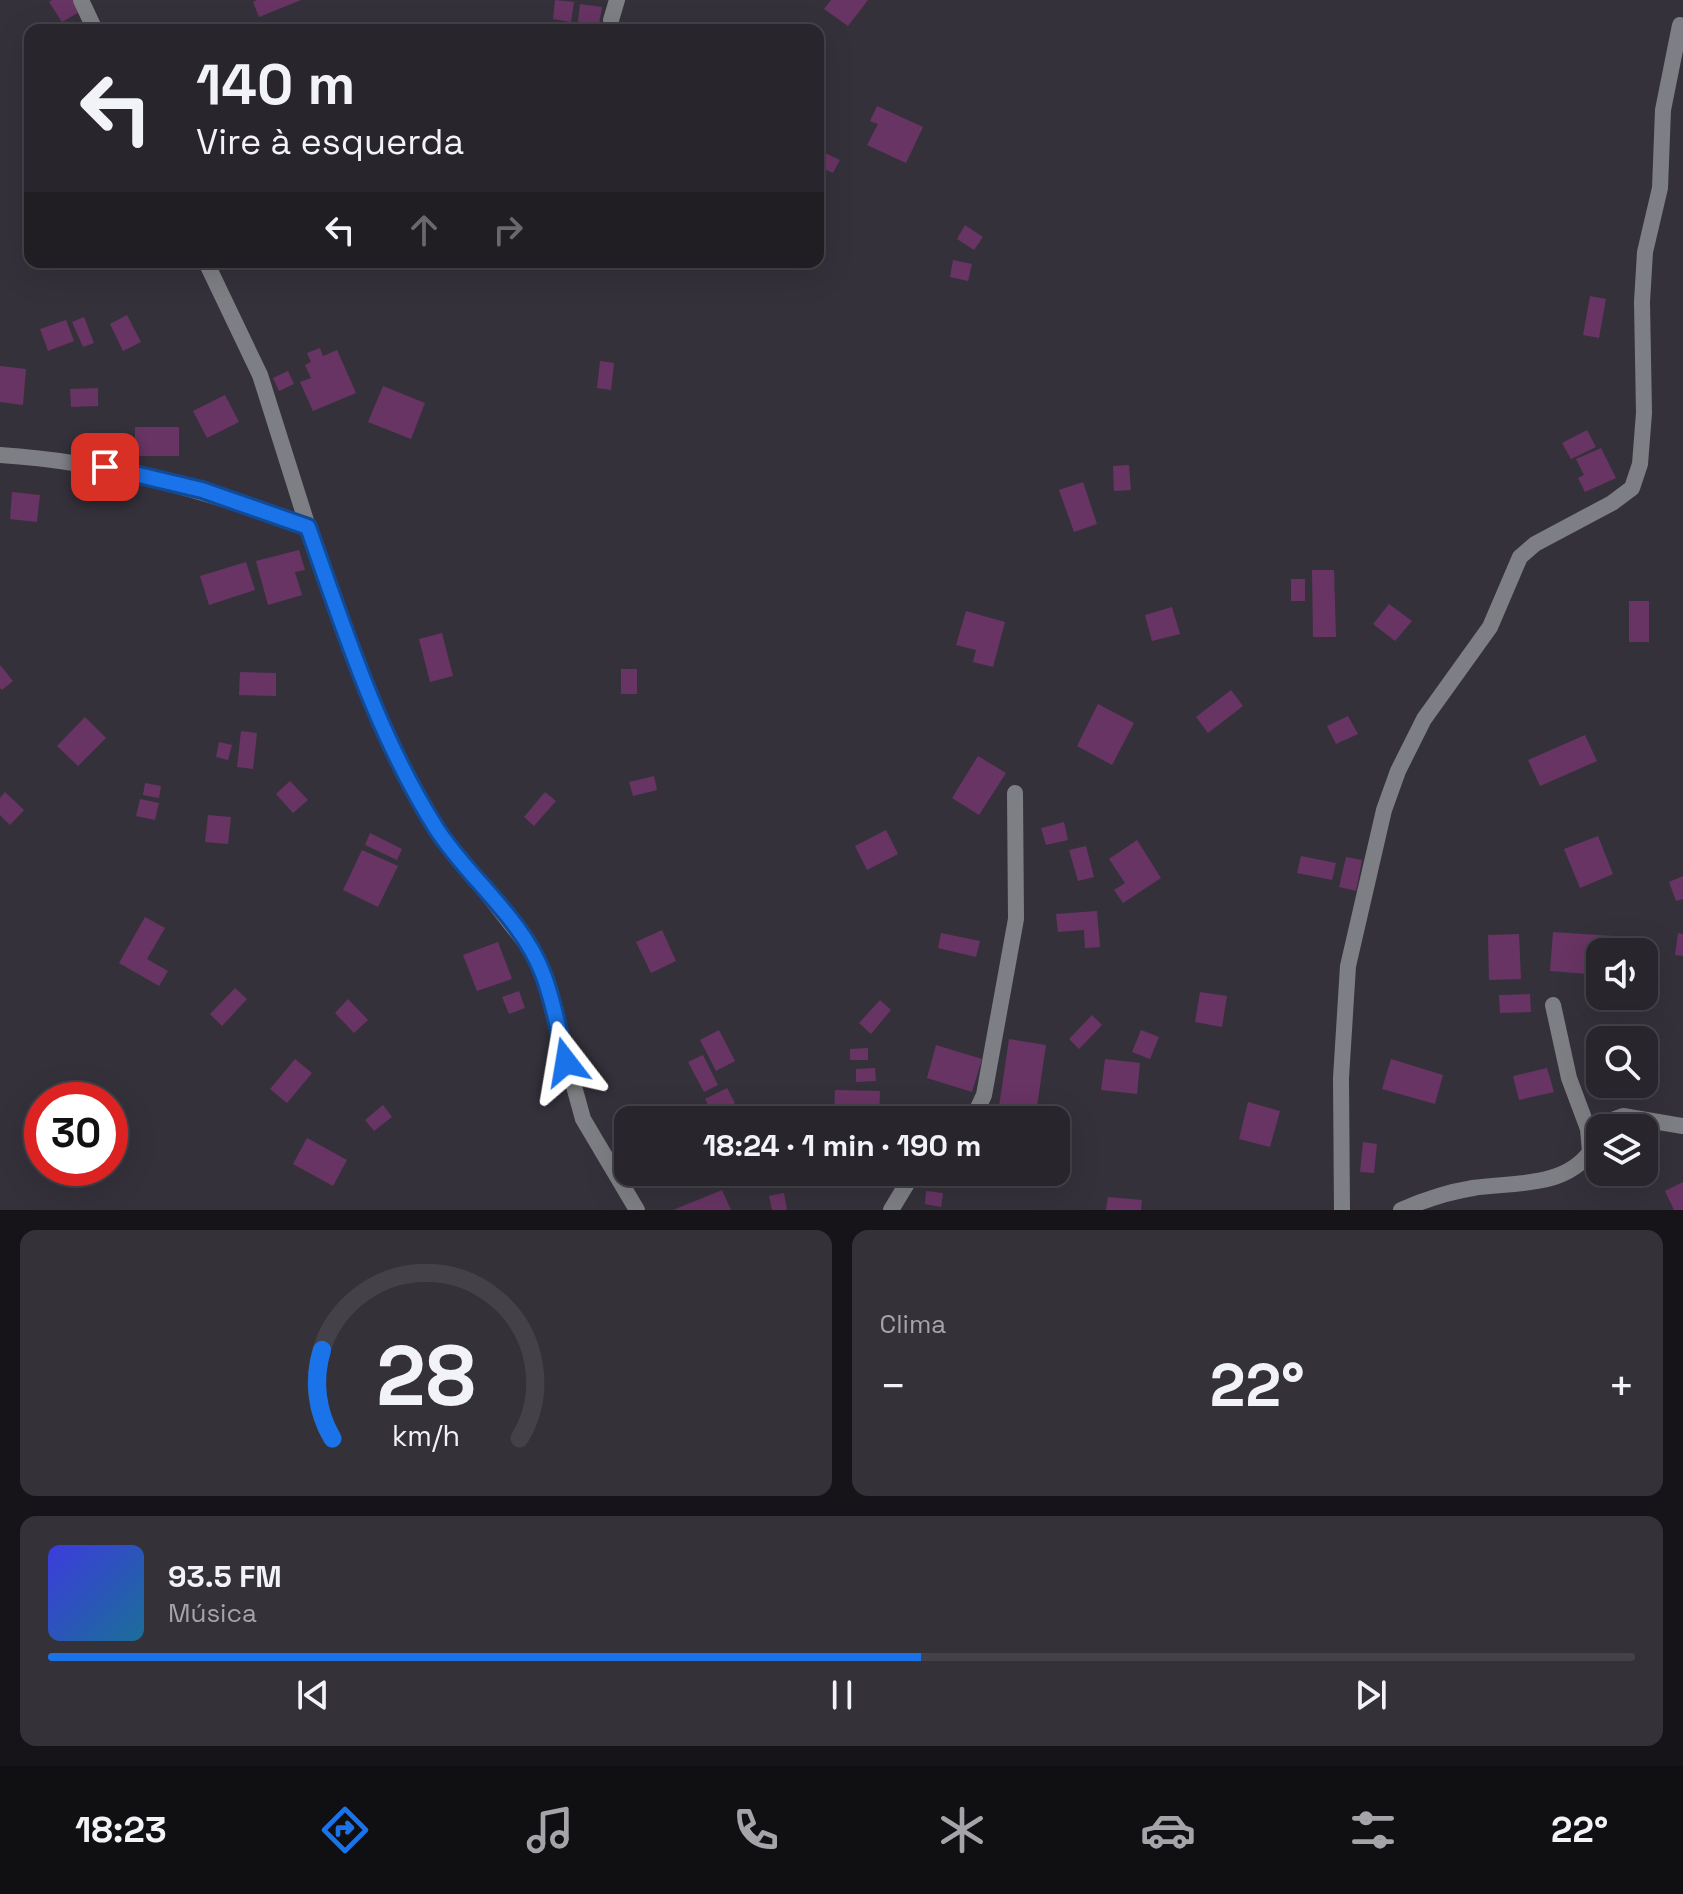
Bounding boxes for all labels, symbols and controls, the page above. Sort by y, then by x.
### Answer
text: 140 m [196,49,355,120]
icon: left [64,56,168,160]
text: Vire à esquerda [196,119,464,165]
icon: left [318,208,362,252]
icon: ahead [402,208,446,252]
icon: right [486,208,530,252]
pin [71,433,139,501]
icon: arrive [83,445,127,489]
map controls [1586,938,1658,1186]
button: sound [1586,938,1658,1010]
position arrow [524,1020,608,1104]
button: search [1586,1026,1658,1098]
speed limit sign: 30 [24,1082,128,1186]
button: layers [1586,1114,1658,1186]
text: 18:24 · 1 min · 190 m [703,1126,981,1165]
text: Clima [880,1307,946,1341]
text: 28 [376,1323,475,1429]
text: 22° [1210,1347,1305,1424]
text: − [880,1358,907,1414]
text: + [1608,1358,1635,1414]
text: km/h [392,1418,460,1454]
text: 93.5 FM [168,1557,282,1596]
text: Música [168,1596,257,1630]
icon: previous [291,1673,335,1717]
icon: pause [820,1673,864,1717]
icon: next [1349,1673,1393,1717]
icon: directions [317,1802,373,1858]
icon: music [522,1802,578,1858]
icon: phone [728,1802,784,1858]
icon: climate [934,1802,990,1858]
icon: car [1140,1802,1196,1858]
icon: filters [1345,1802,1401,1858]
text: 18:23 [75,1807,167,1853]
text: 22° [1551,1807,1608,1853]

